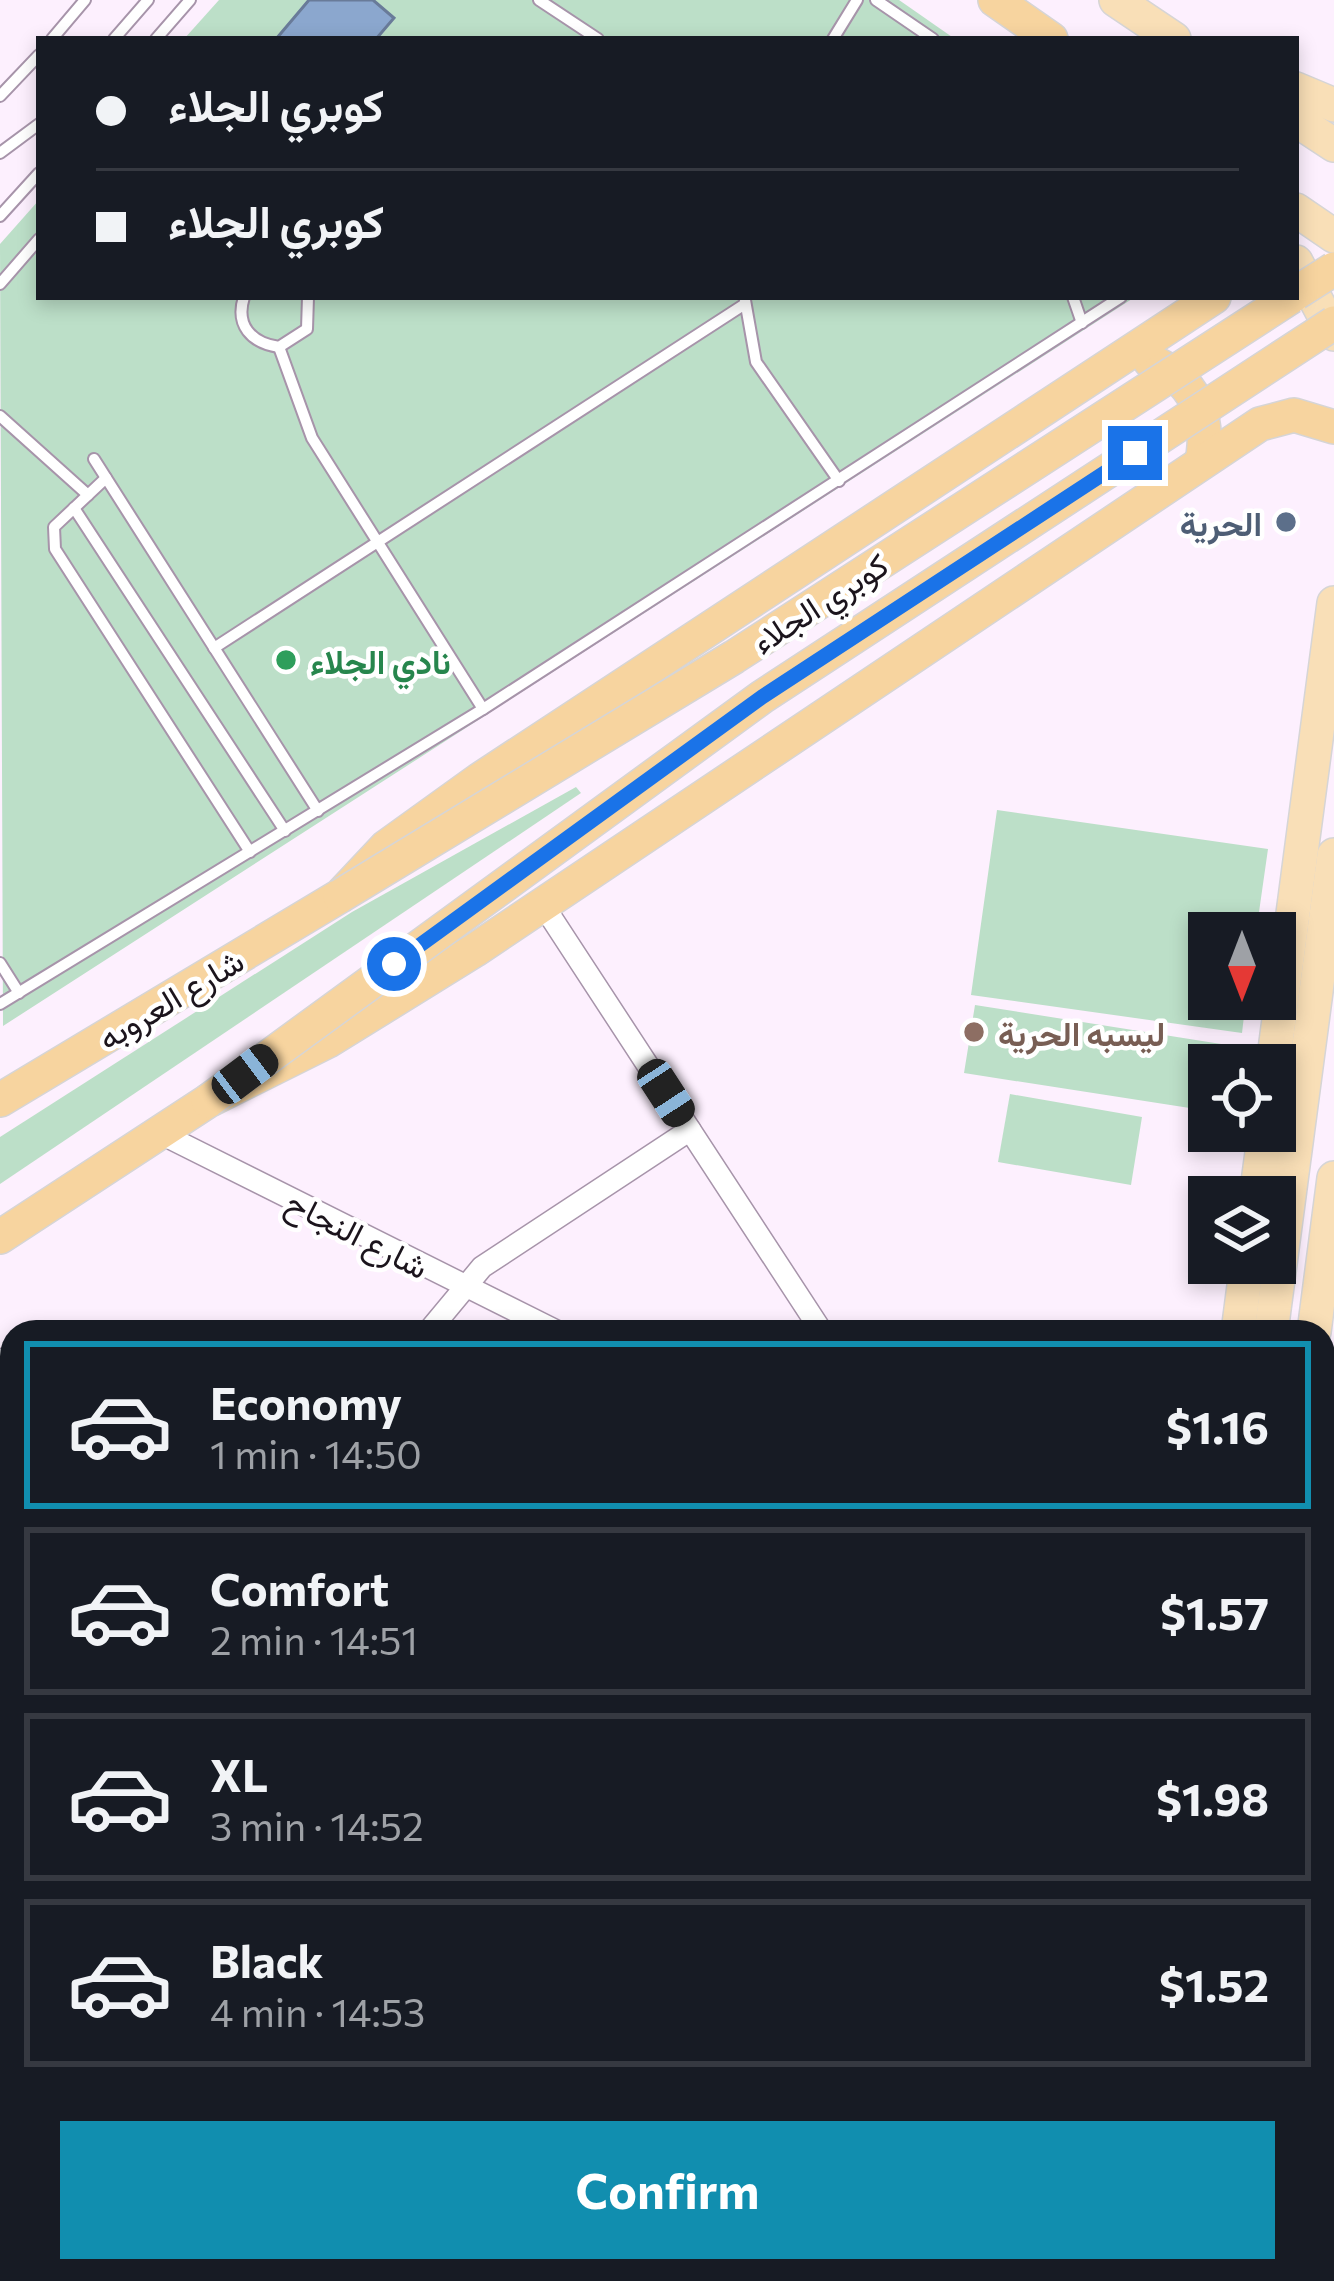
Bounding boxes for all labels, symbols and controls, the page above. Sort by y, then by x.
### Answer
text: كوبري الجلاء [168,76,384,131]
text: كوبري الجلاء [168,192,384,247]
route end [1108,426,1162,480]
place label: الحرية [1180,502,1262,545]
marker: الحرية [1273,509,1299,535]
street label: كوبري الجلاء [743,543,899,668]
place label: نادي الجلاء [310,640,451,690]
marker: نادي الجلاء [273,647,299,673]
north arrow [1188,912,1296,1020]
map controls [1188,912,1296,1284]
route start [367,937,421,991]
street label: شارع العروبه [90,939,252,1061]
place label: ليسبه الحرية [998,1012,1165,1055]
marker: ليسبه الحرية [961,1019,987,1045]
car [205,1038,285,1110]
button: locate [1188,1044,1296,1152]
car [631,1053,701,1133]
button: layers [1188,1176,1296,1284]
street label: شارع النجاح [278,1180,436,1290]
icon: car [66,1371,174,1479]
text: Economy [210,1374,402,1429]
text: $1.16 [1166,1398,1269,1453]
text: 1 min · 14:50 [210,1429,422,1477]
icon: car [66,1557,174,1665]
text: Comfort [210,1560,389,1615]
text: $1.57 [1160,1584,1269,1639]
text: 2 min · 14:51 [210,1615,418,1663]
icon: car [66,1743,174,1851]
text: XL [210,1746,268,1801]
text: $1.98 [1156,1770,1269,1825]
text: 3 min · 14:52 [210,1801,424,1849]
icon: car [66,1929,174,2037]
text: Black [210,1932,323,1987]
text: $1.52 [1159,1956,1269,2011]
text: 4 min · 14:53 [210,1987,425,2035]
button: Confirm [60,2121,1275,2259]

